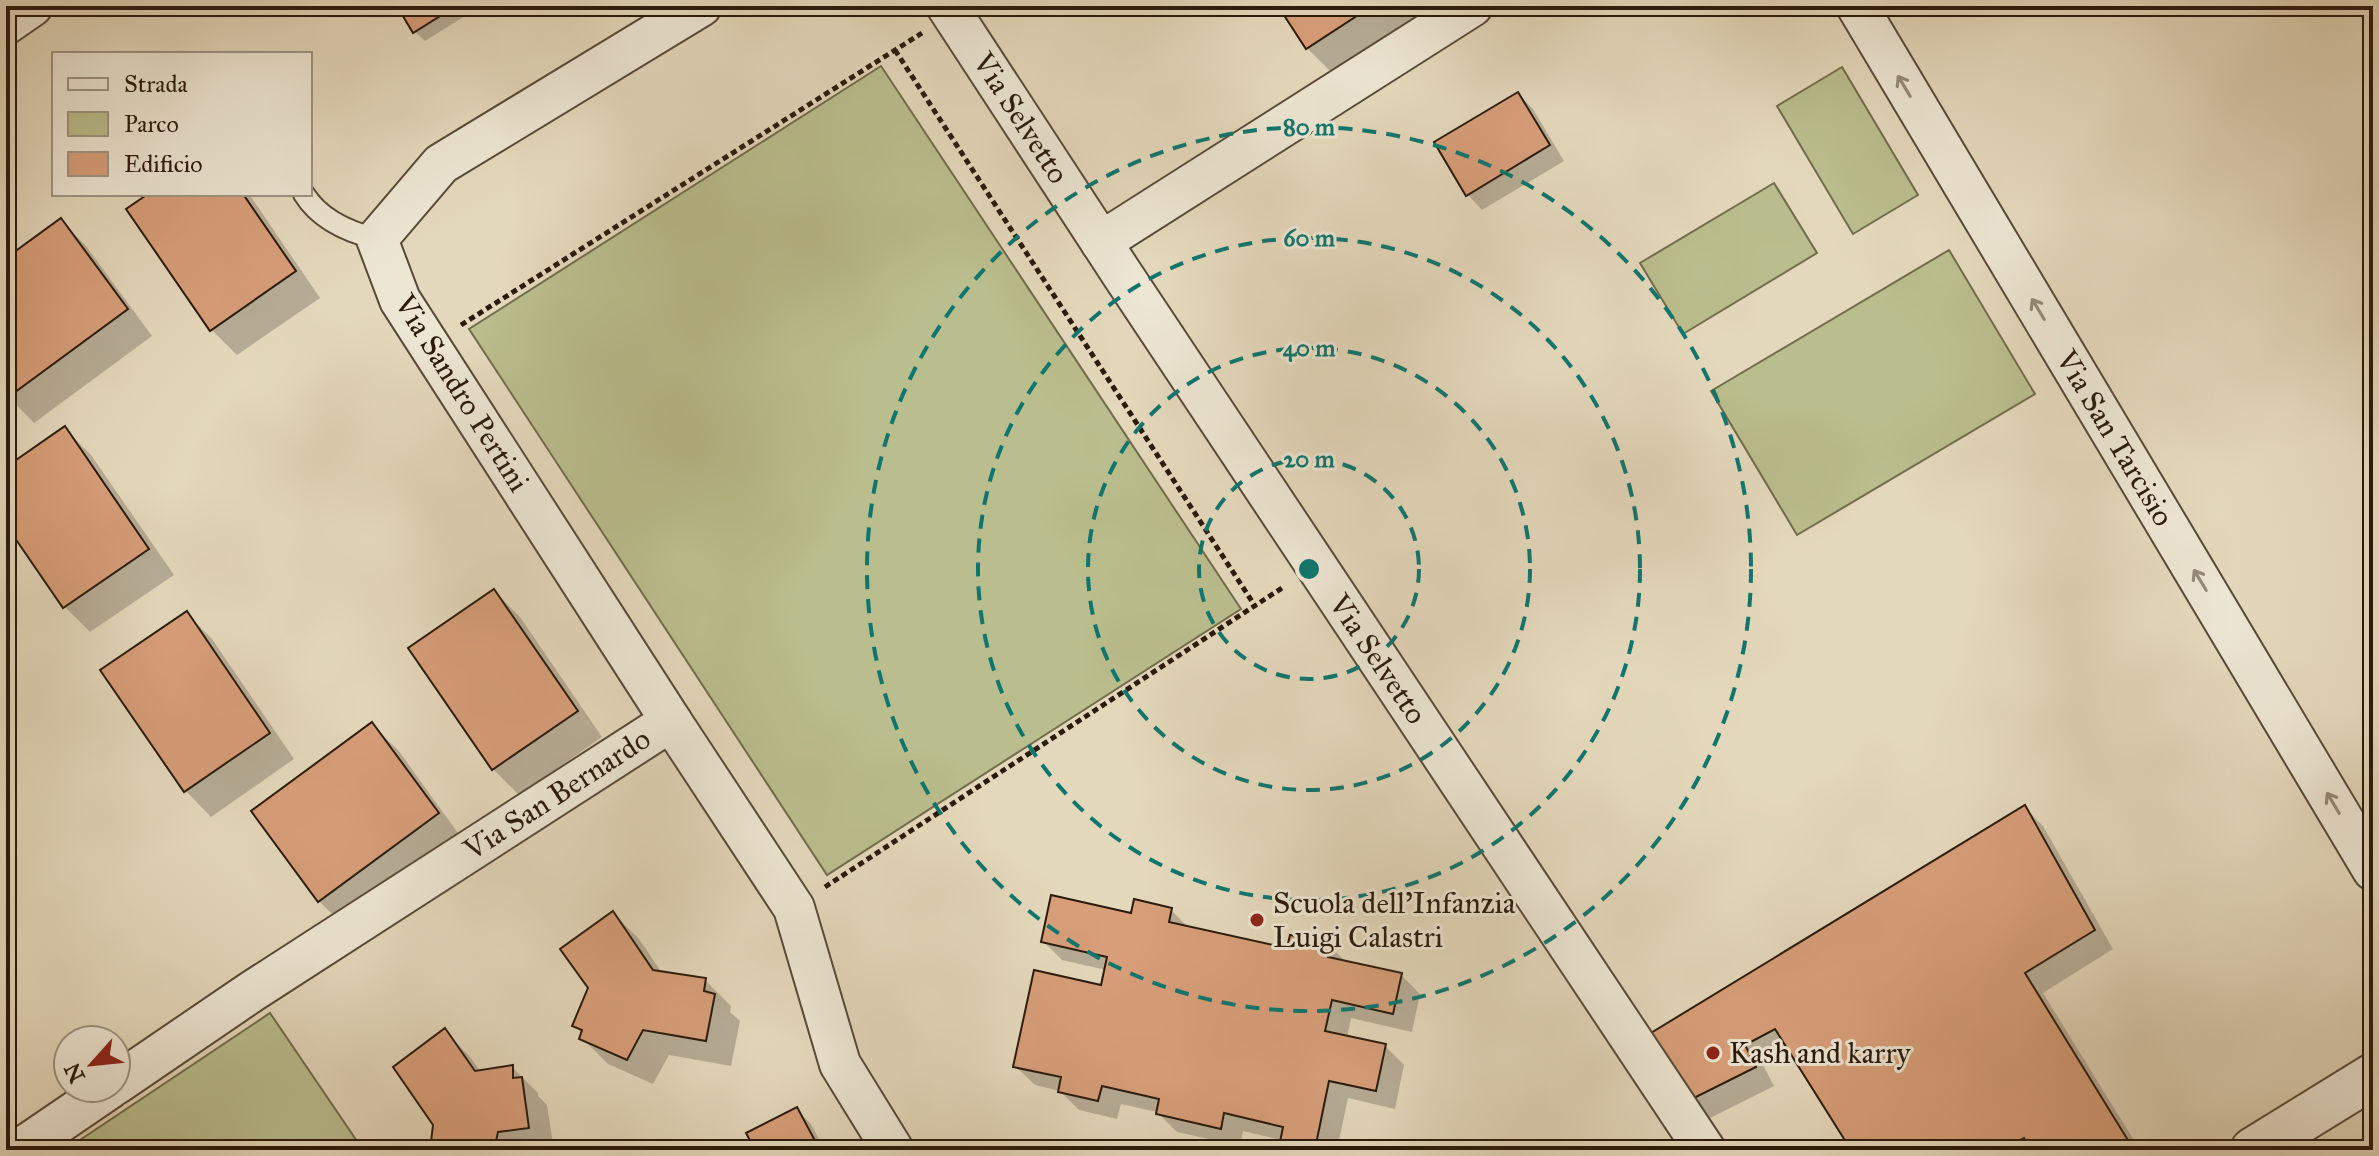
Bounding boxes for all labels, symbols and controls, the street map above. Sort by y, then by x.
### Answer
street label: Via Selvetto [965,45,1077,190]
legend [52,52,312,196]
text: Strada [124,69,188,99]
one-way arrow [1896,75,1912,98]
text: Parco [124,109,179,139]
text: 80 m [1283,112,1336,142]
text: Edificio [124,149,203,179]
text: 60 m [1283,223,1336,253]
street label: Via Sandro Pertini [386,287,537,498]
one-way arrow [2030,298,2046,321]
text: 40 m [1283,333,1336,363]
street label: Via San Tarcisio [2048,343,2182,532]
text: 20 m [1283,444,1335,474]
centre of rings [1295,555,1323,583]
one-way arrow [2192,569,2208,592]
street label: Via Selvetto [1321,586,1435,731]
street label: Via San Bernardo [456,720,657,868]
one-way arrow [2325,792,2341,815]
place label: Scuola dell'Infanzia Luigi Calastri [1273,885,1516,955]
marker: Scuola dell'Infanzia Luigi Calastri [1248,911,1266,929]
north arrow [52,1024,132,1104]
place label: Kash and karry [1729,1035,1912,1071]
marker: Kash and karry [1704,1044,1722,1062]
text: N [58,1058,91,1087]

